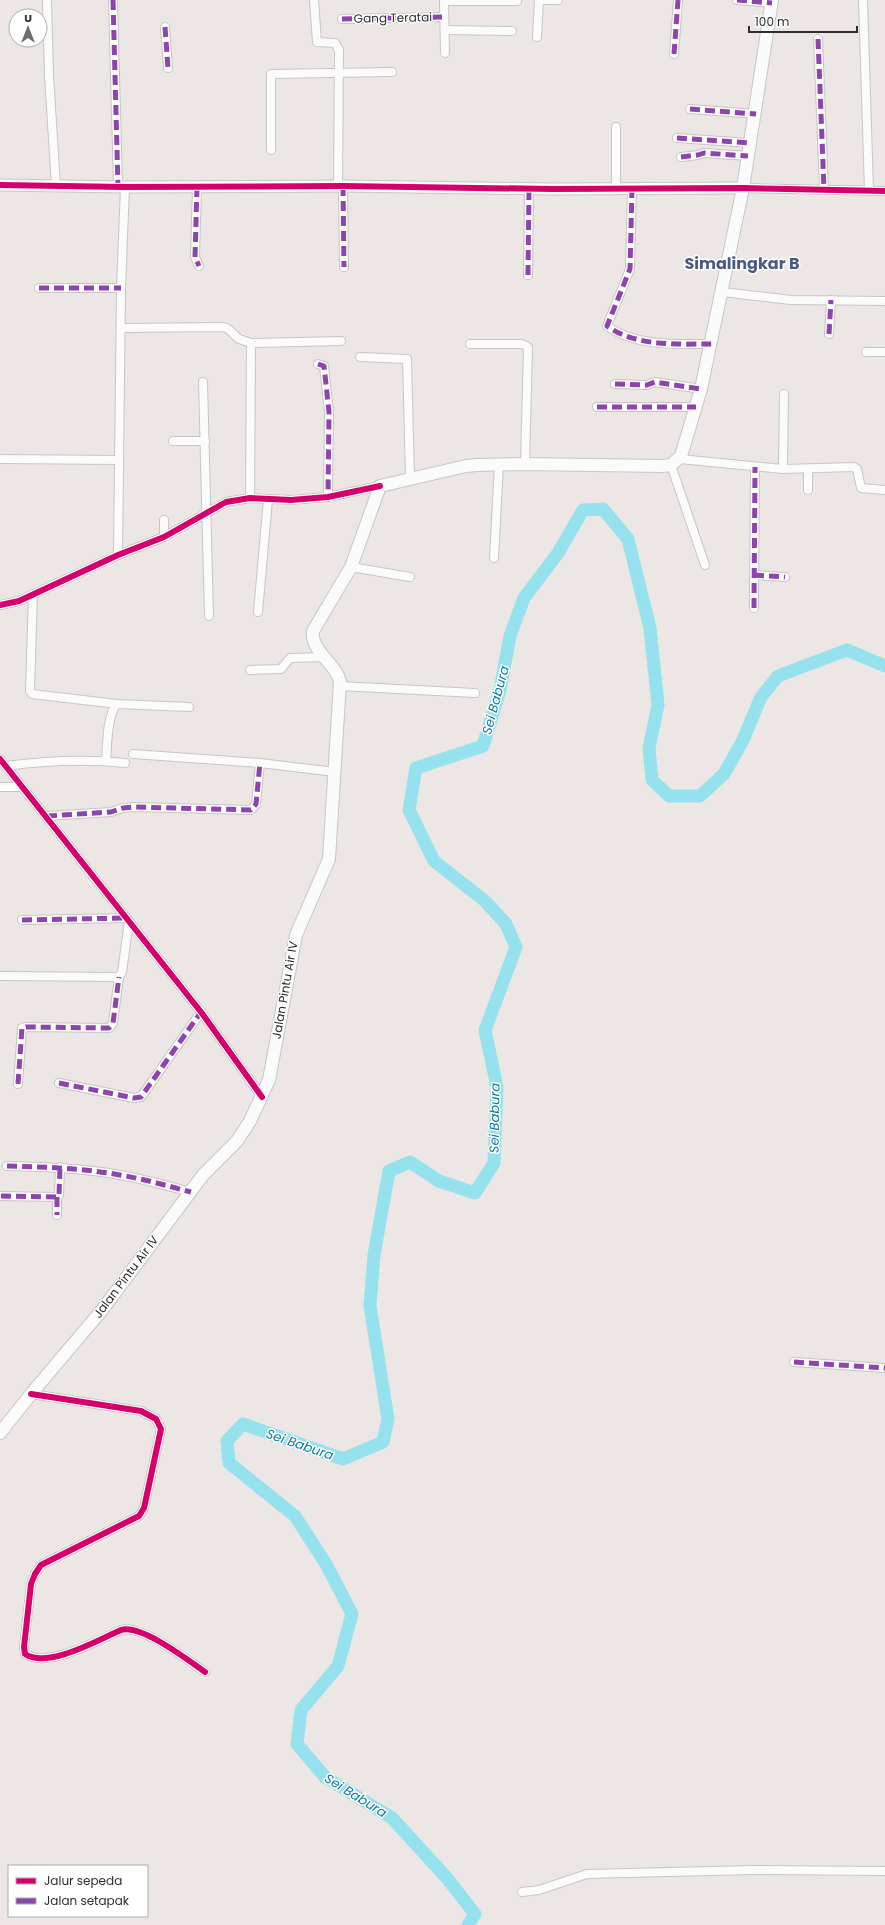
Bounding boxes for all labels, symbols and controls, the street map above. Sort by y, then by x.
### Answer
north arrow [8,8,48,48]
street label: Gang Teratai [354,8,432,27]
scale bar [749,8,857,34]
text: U [24,10,32,26]
text: 100 m [755,13,789,30]
district label: Simalingkar B [685,252,800,275]
water label: Sei Babura [477,664,514,736]
street label: Jalan Pintu Air IV [268,940,301,1040]
water label: Sei Babura [484,1083,505,1153]
street label: Jalan Pintu Air IV [89,1232,162,1321]
water label: Sei Babura [264,1424,336,1465]
water label: Sei Babura [321,1769,391,1822]
legend [8,1865,148,1917]
text: Jalur sepeda [44,1872,122,1889]
text: Jalan setapak [44,1892,130,1909]

